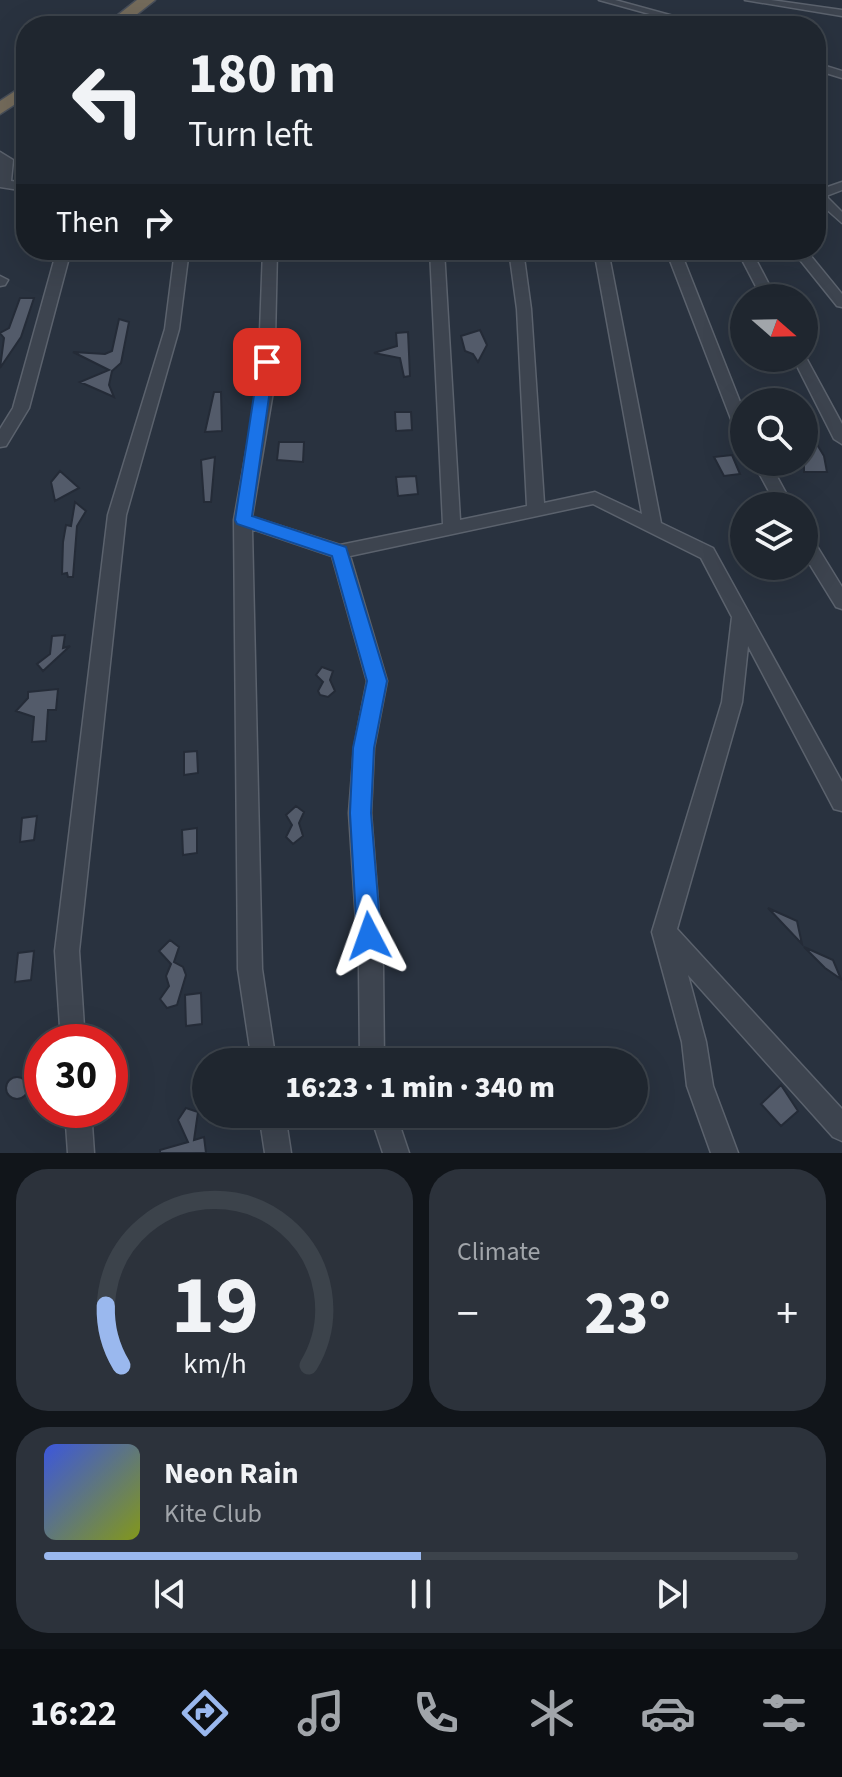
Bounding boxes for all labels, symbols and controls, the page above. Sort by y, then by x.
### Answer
text: 180 m [188,35,336,114]
icon: left [56,48,160,152]
text: Turn left [188,109,313,160]
icon: right [136,200,180,244]
text: Then [56,201,120,244]
north arrow [730,284,818,372]
map controls [730,284,818,580]
pin [233,328,301,396]
icon: arrive [245,340,289,384]
button: search [730,388,818,476]
button: layers [730,492,818,580]
position arrow [327,894,411,978]
speed limit sign: 30 [24,1024,128,1128]
text: 16:23 · 1 min · 340 m [285,1066,555,1109]
text: Climate [457,1233,541,1270]
text: 19 [171,1247,258,1365]
text: 23° [584,1272,671,1357]
text: − [457,1283,479,1346]
text: + [776,1283,798,1346]
text: km/h [183,1344,246,1384]
text: Neon Rain [164,1452,299,1495]
text: Kite Club [164,1495,262,1532]
icon: previous [148,1572,192,1616]
icon: pause [399,1572,443,1616]
icon: next [650,1572,694,1616]
icon: directions [177,1685,233,1741]
icon: music [293,1685,349,1741]
icon: phone [408,1685,464,1741]
icon: climate [524,1685,580,1741]
icon: car [640,1685,696,1741]
icon: filters [756,1685,812,1741]
text: 16:22 [30,1688,117,1739]

